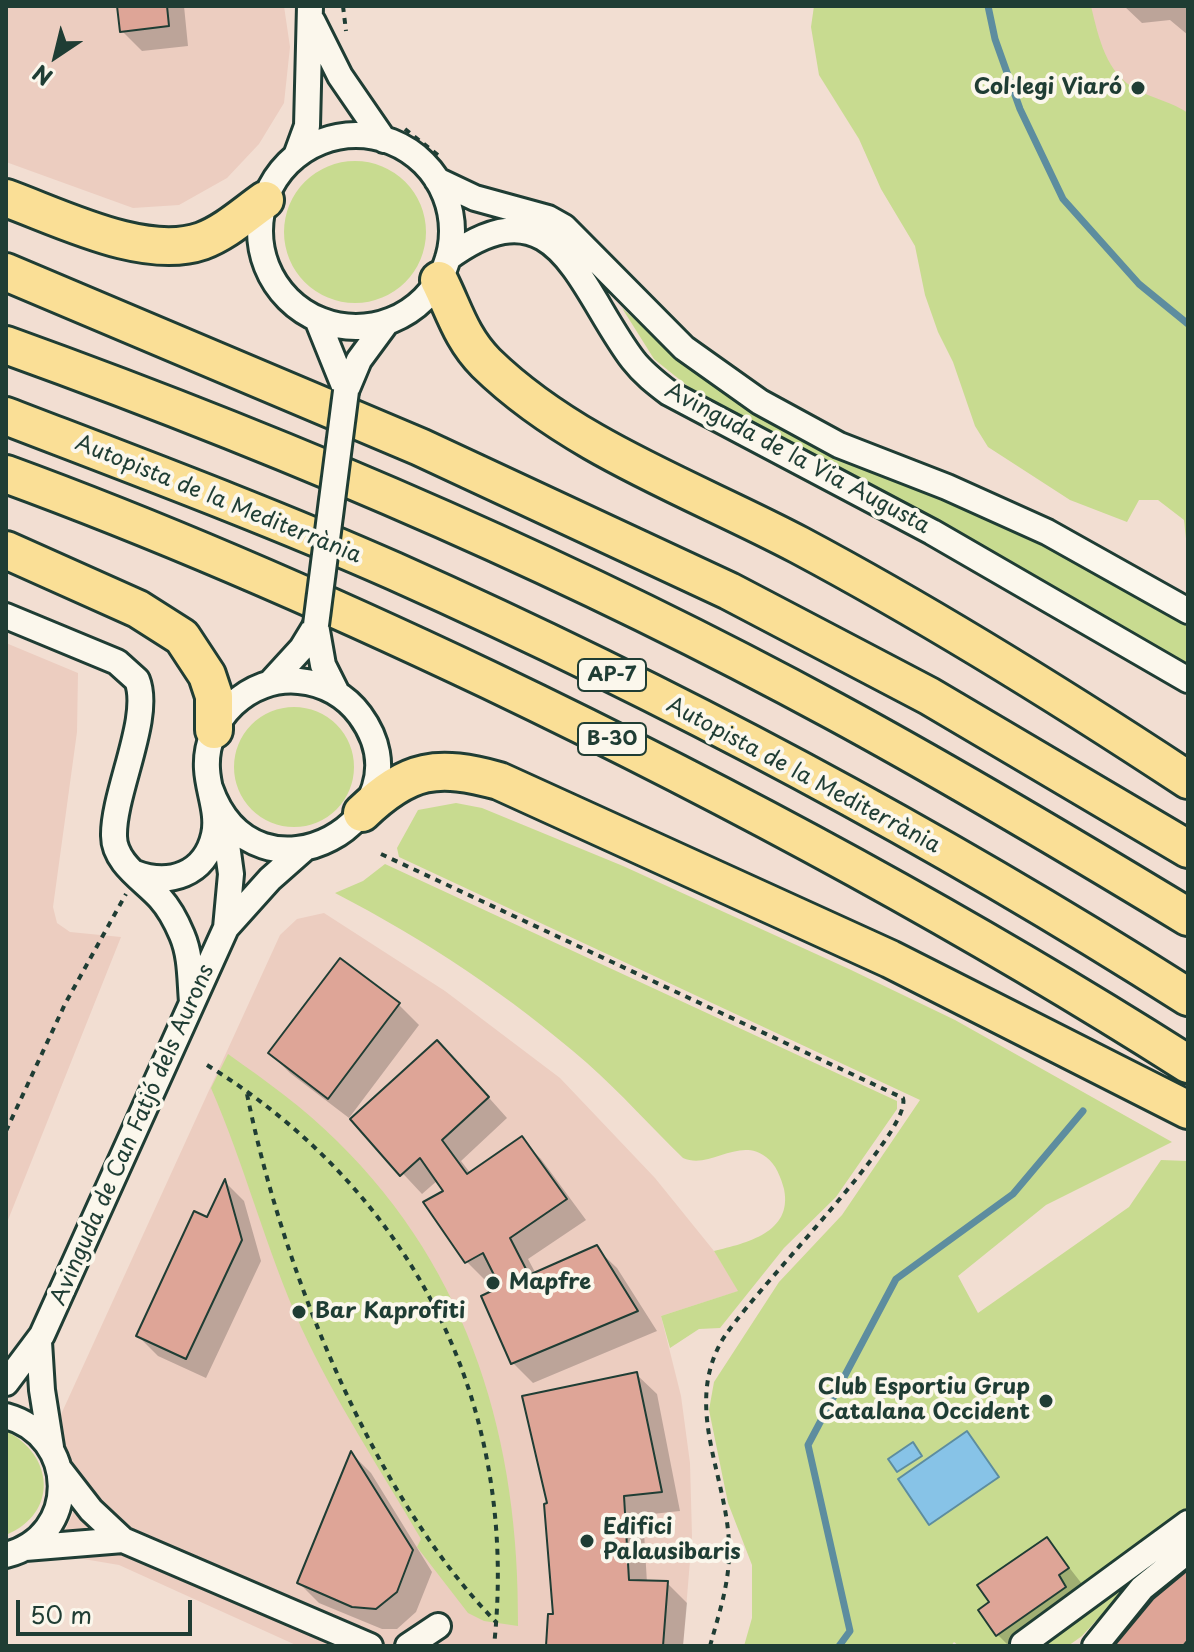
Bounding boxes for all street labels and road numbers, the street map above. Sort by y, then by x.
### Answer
street label: Avinguda de la Via Augusta [660,378,934,540]
street label: Autopista de la Mediterrània [71,430,365,570]
road number: AP-7 [578,659,646,691]
street label: Autopista de la Mediterrània [662,692,944,860]
road number: B-30 [578,723,646,755]
street label: Avinguda de Can Fatjó dels Aurons [46,960,220,1310]

